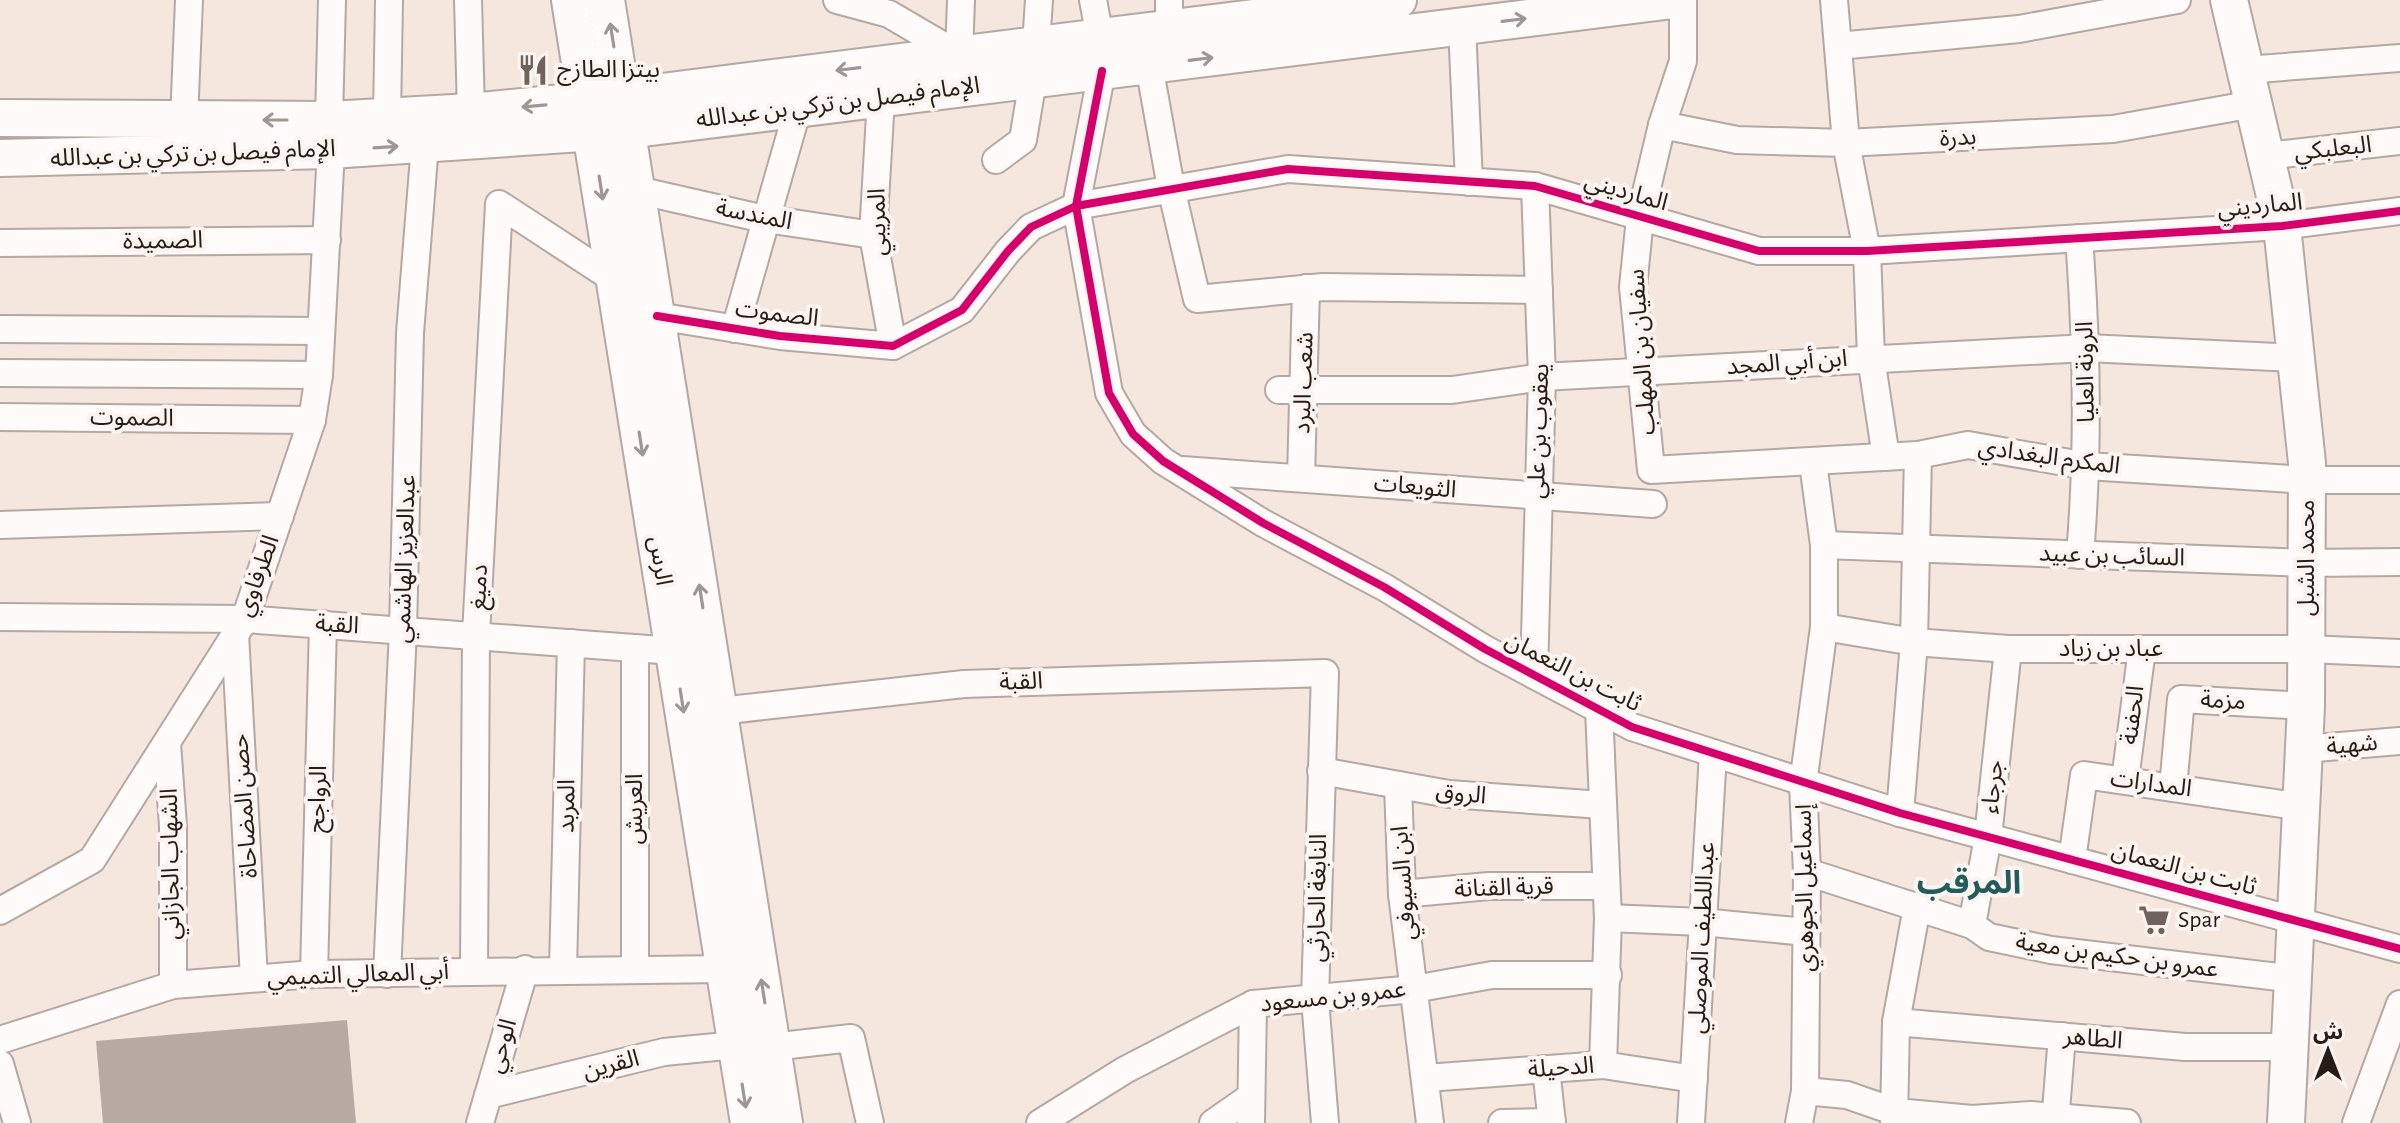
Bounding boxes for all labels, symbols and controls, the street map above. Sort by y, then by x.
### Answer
one-way arrow [1501,12,1526,27]
one-way arrow [603,22,618,48]
one-way arrow [1187,51,1214,66]
restaurant icon: بيتزا الطازج [516,53,550,87]
place label: بيتزا الطازج [557,58,660,86]
one-way arrow [835,61,862,76]
street label: الإمام فيصل بن تركي بن عبدالله [695,74,982,138]
one-way arrow [521,99,548,114]
one-way arrow [262,112,289,128]
street label: بدرة [1939,125,1977,152]
street label: البعلبكي [2293,133,2374,171]
street label: الإمام فيصل بن تركي بن عبدالله [50,137,336,177]
one-way arrow [372,139,399,154]
street label: المارديني [1580,169,1670,221]
one-way arrow [594,174,609,200]
street label: المريبي [865,188,896,256]
street label: المارديني [2216,190,2304,227]
street label: المندسة [714,196,794,234]
street label: الصميدة [123,228,203,254]
street label: سفيان بن المهلب [1624,268,1661,436]
street label: الصموت [734,297,820,332]
street label: الرونة العليا [2073,321,2100,423]
street label: شعب البرد [1290,332,1319,434]
street label: ابن أبي المجد [1725,342,1849,385]
street label: يعقوب بن علي [1525,363,1559,499]
street label: الصموت [90,405,174,432]
one-way arrow [634,431,649,457]
street label: المكرم البغدادي [1976,435,2121,484]
street label: الثويعات [1373,471,1457,504]
street label: عبدالعزيز الهاشمي [390,474,425,644]
street label: محمد الشبل [2295,500,2319,616]
street label: الطرفاوي [232,532,289,622]
street label: الرس [643,535,676,588]
street label: السائب بن عبيد [2039,541,2185,571]
street label: دميغ [466,564,496,611]
one-way arrow [692,583,707,609]
street label: القبة [314,612,360,639]
street label: ثابت بن النعمان [1501,628,1645,717]
street label: عباد بن زياد [2059,637,2163,662]
street label: القبة [999,669,1043,695]
street label: الحفنة [2117,684,2149,746]
one-way arrow [675,688,690,713]
street label: مزمة [2200,688,2246,715]
street label: شهية [2325,731,2379,759]
street label: حصن المضاحاة [228,733,262,879]
street label: جرجاء [1978,759,2009,815]
street label: الرواجح [305,765,335,833]
street label: المدارات [2109,766,2193,803]
street label: العريش [623,774,648,844]
street label: المربد [555,779,580,833]
street label: الروق [1434,779,1487,810]
street label: الشهاب الجازاني [158,788,190,940]
street label: إسماعيل الجوهري [1792,803,1824,972]
street label: ابن السيوفي [1388,825,1426,941]
street label: النابغة الحارثي [1305,833,1337,963]
street label: ثابت بن النعمان [2109,838,2259,901]
street label: عبداللطيف الموصلي [1685,841,1725,1035]
district label: المرقب [1917,867,2021,901]
street label: قرية القنانة [1454,874,1554,903]
supermarket icon: Spar [2137,903,2171,937]
place label: Spar [2178,908,2220,932]
street label: عمرو بن حكيم بن معية [2014,930,2220,986]
street label: أبي المعالي التميمي [266,955,450,996]
street label: عمرو بن مسعود [1259,977,1407,1018]
one-way arrow [755,978,770,1004]
north arrow [2288,1011,2368,1091]
street label: الوحي [483,1016,526,1077]
text: ش [2313,1021,2343,1044]
street label: الطاهر [2061,1024,2124,1055]
street label: القرين [580,1046,642,1085]
street label: الدحيلة [1527,1054,1595,1082]
one-way arrow [738,1083,753,1108]

